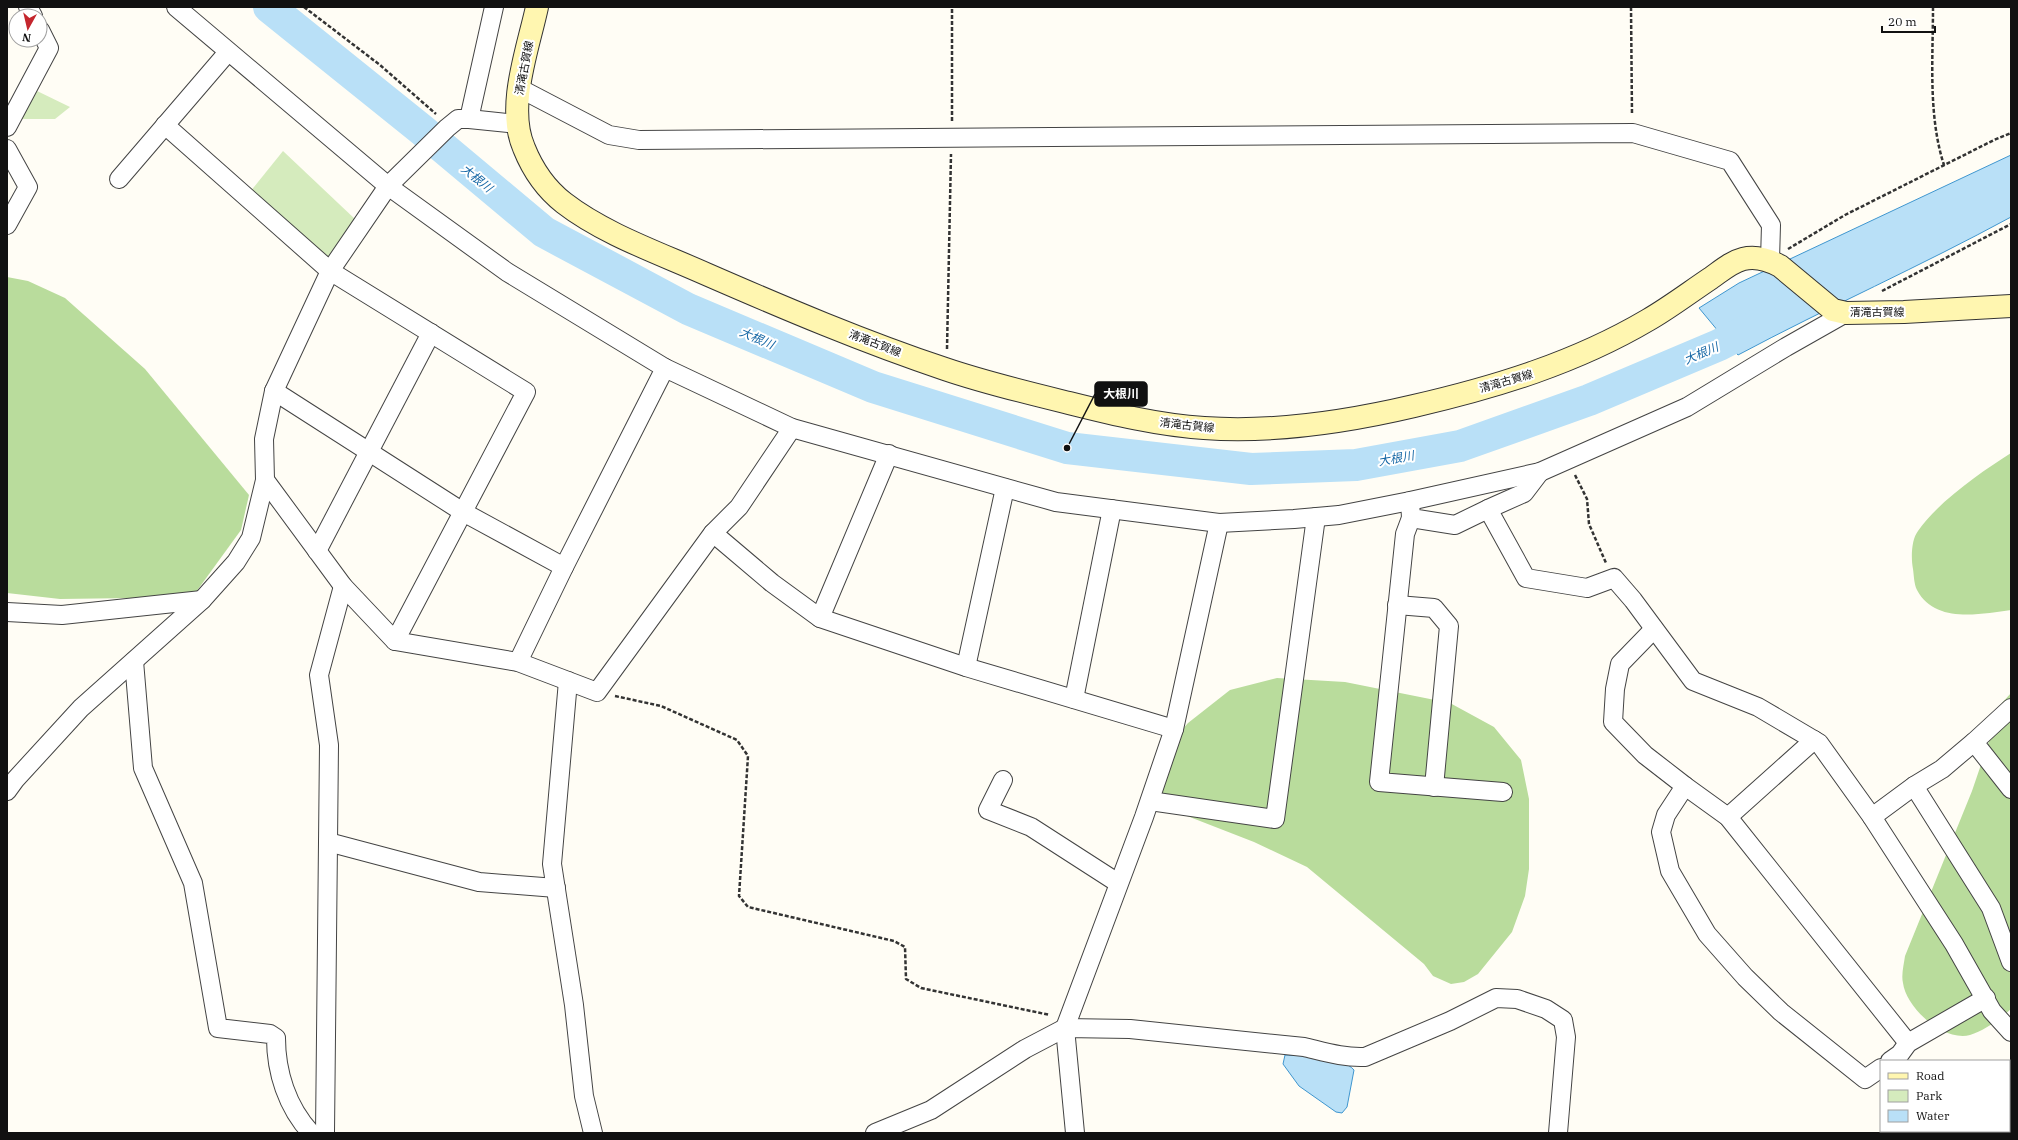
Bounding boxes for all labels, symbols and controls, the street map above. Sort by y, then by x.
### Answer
north arrow [8,8,48,48]
scale bar [1882,8,1935,34]
text: 20 m [1888,14,1917,29]
text: N [21,30,32,45]
street label: 清滝古賀線 [512,40,536,96]
water label: 大根川 [458,161,497,196]
street label: 清滝古賀線 [1850,305,1905,319]
water label: 大根川 [737,324,778,353]
street label: 清滝古賀線 [847,327,903,359]
water label: 大根川 [1681,338,1722,367]
street label: 清滝古賀線 [1478,367,1534,395]
callout: 大根川 [1095,382,1147,406]
text: 大根川 [1103,386,1139,401]
street label: 清滝古賀線 [1159,415,1215,435]
water label: 大根川 [1377,447,1417,469]
legend [1880,1060,2010,1132]
text: Road [1916,1068,1945,1083]
text: Park [1916,1088,1942,1103]
text: Water [1916,1108,1950,1123]

